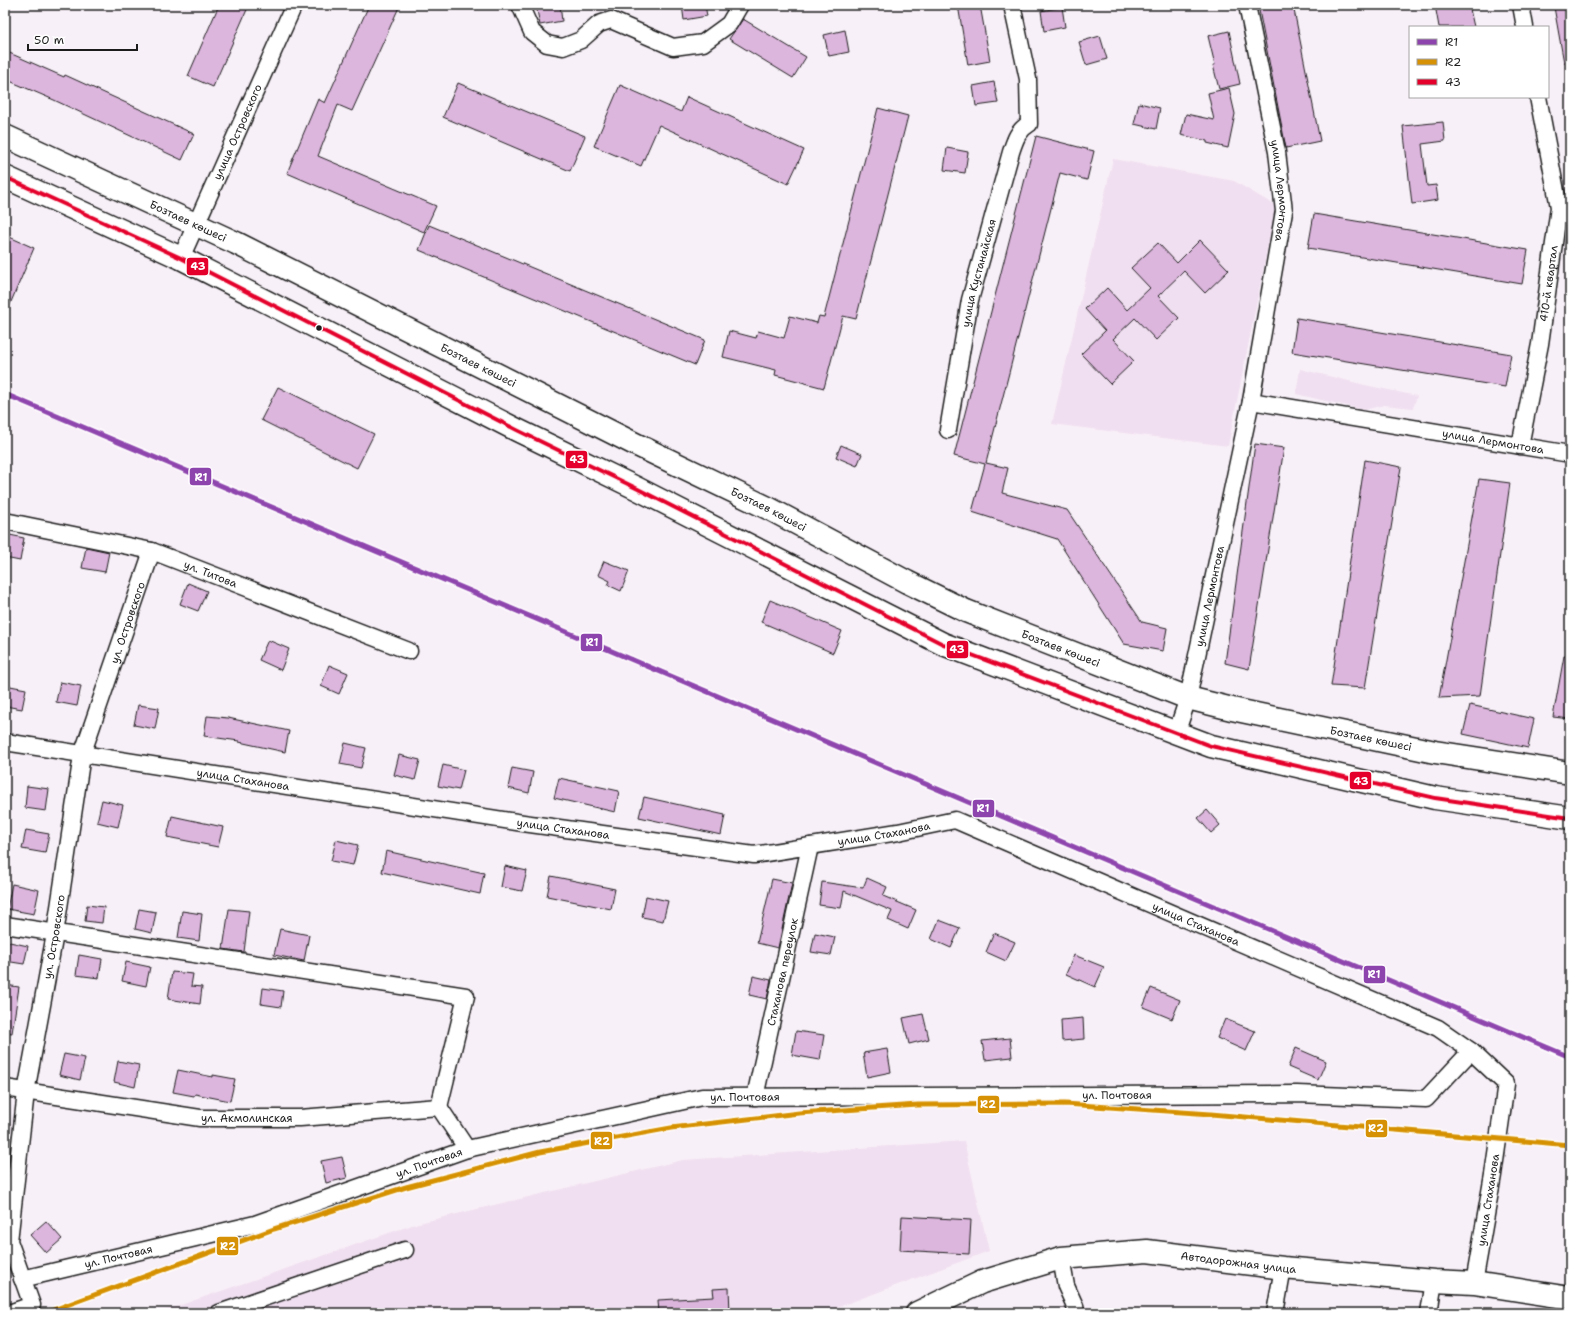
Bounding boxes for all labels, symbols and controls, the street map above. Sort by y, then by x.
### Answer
scale bar [28,26,137,52]
legend [1409,26,1549,98]
text: 50 m [34,32,64,48]
text: R1 [1445,34,1458,50]
text: R2 [1445,54,1461,70]
text: 43 [1445,74,1461,90]
street label: улица Островского [210,82,266,182]
street label: улица Лермонтова [1267,138,1291,243]
street label: Бозтаев көшесі [147,197,229,246]
street label: улица Кустанайская [959,217,1000,329]
street label: 410-й квартал [1536,244,1562,323]
line badge: 43 [186,257,209,276]
text: 43 [191,259,206,274]
unlabelled marker [314,323,324,333]
street label: Бозтаев көшесі [438,340,519,391]
street label: улица Лермонтова [1441,426,1545,458]
line badge: 43 [565,450,588,469]
text: 43 [570,452,585,467]
line badge: R1 [189,467,212,486]
text: R1 [195,470,207,485]
street label: Бозтаев көшесі [728,484,809,535]
street label: улица Лермонтова [1192,544,1228,648]
street label: ул. Титова [182,557,240,592]
street label: ул. Островского [107,580,149,665]
street label: Бозтаев көшесі [1019,626,1102,671]
line badge: R1 [580,633,603,652]
text: R1 [586,635,598,650]
line badge: 43 [946,640,969,659]
text: 43 [950,642,965,657]
street label: Бозтаев көшесі [1329,723,1413,755]
street label: улица Стаханова [196,765,291,794]
line badge: 43 [1349,771,1372,790]
text: 43 [1354,774,1369,789]
line badge: R1 [972,799,995,818]
text: R1 [977,801,989,816]
street label: улица Стаханова [516,815,611,843]
street label: улица Стаханова [837,818,932,850]
street label: ул. Островского [40,893,69,980]
street label: улица Стаханова [1150,899,1242,950]
street label: Стаханова переулок [764,917,802,1027]
line badge: R1 [1363,965,1386,984]
text: R1 [1368,967,1380,982]
street label: ул. Почтовая [1082,1088,1152,1103]
street label: ул. Почтовая [710,1090,780,1105]
line badge: R2 [977,1095,1000,1114]
text: R2 [980,1097,996,1112]
street label: ул. Акмолинская [201,1111,293,1126]
line badge: R2 [1365,1119,1388,1138]
text: R2 [1368,1121,1384,1136]
line badge: R2 [590,1131,613,1150]
text: R2 [594,1134,610,1149]
street label: ул. Почтовая [394,1144,464,1182]
street label: улица Стаханова [1474,1153,1503,1247]
line badge: R2 [216,1236,239,1256]
text: R2 [220,1239,236,1254]
street label: ул. Почтовая [83,1241,154,1272]
street label: Автодорожная улица [1180,1248,1297,1277]

